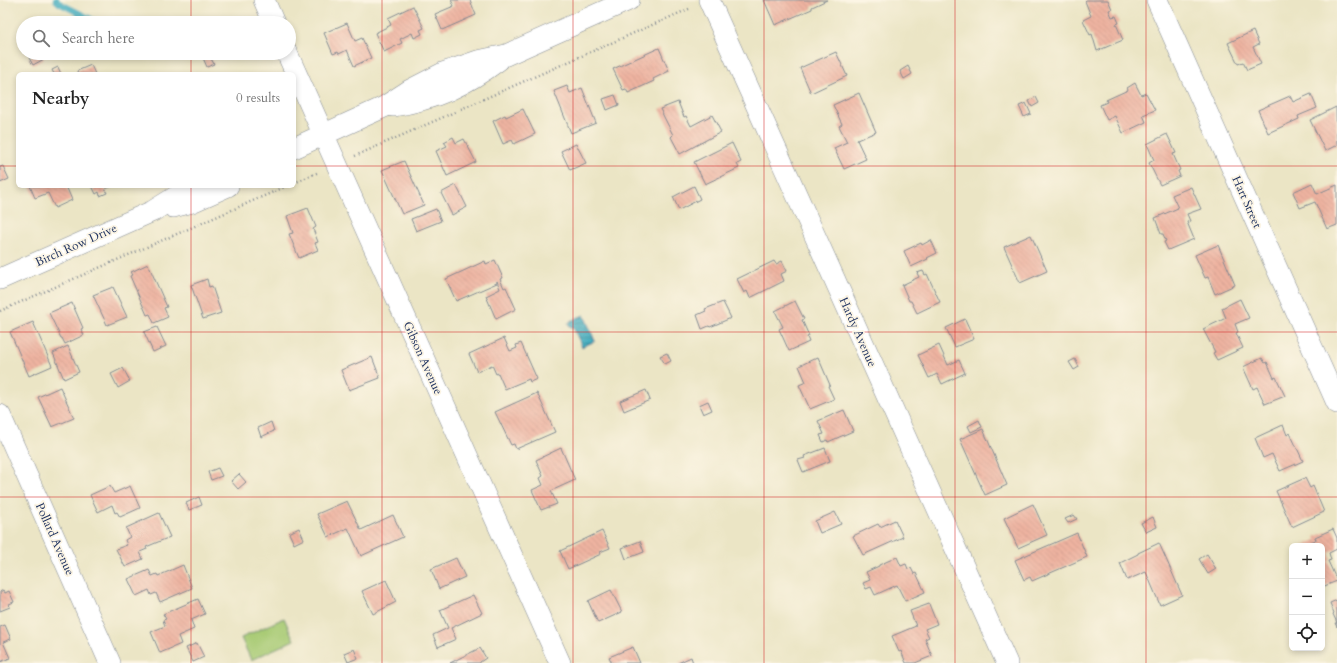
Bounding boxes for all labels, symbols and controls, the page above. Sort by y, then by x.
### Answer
search box [16,16,296,60]
icon: search [30,27,52,49]
text: Search here [62,28,135,48]
text: Nearby [32,87,89,110]
text: 0 results [236,89,280,107]
street label: Hart Street [1228,173,1266,231]
street label: Birch Row Drive [33,220,119,270]
street label: Hardy Avenue [836,295,880,369]
street label: Gibson Avenue [400,319,446,397]
street label: Pollard Avenue [32,500,78,578]
map controls [1289,543,1325,651]
button: + [1289,543,1325,579]
button: − [1289,579,1325,615]
button: locate [1289,615,1325,651]

